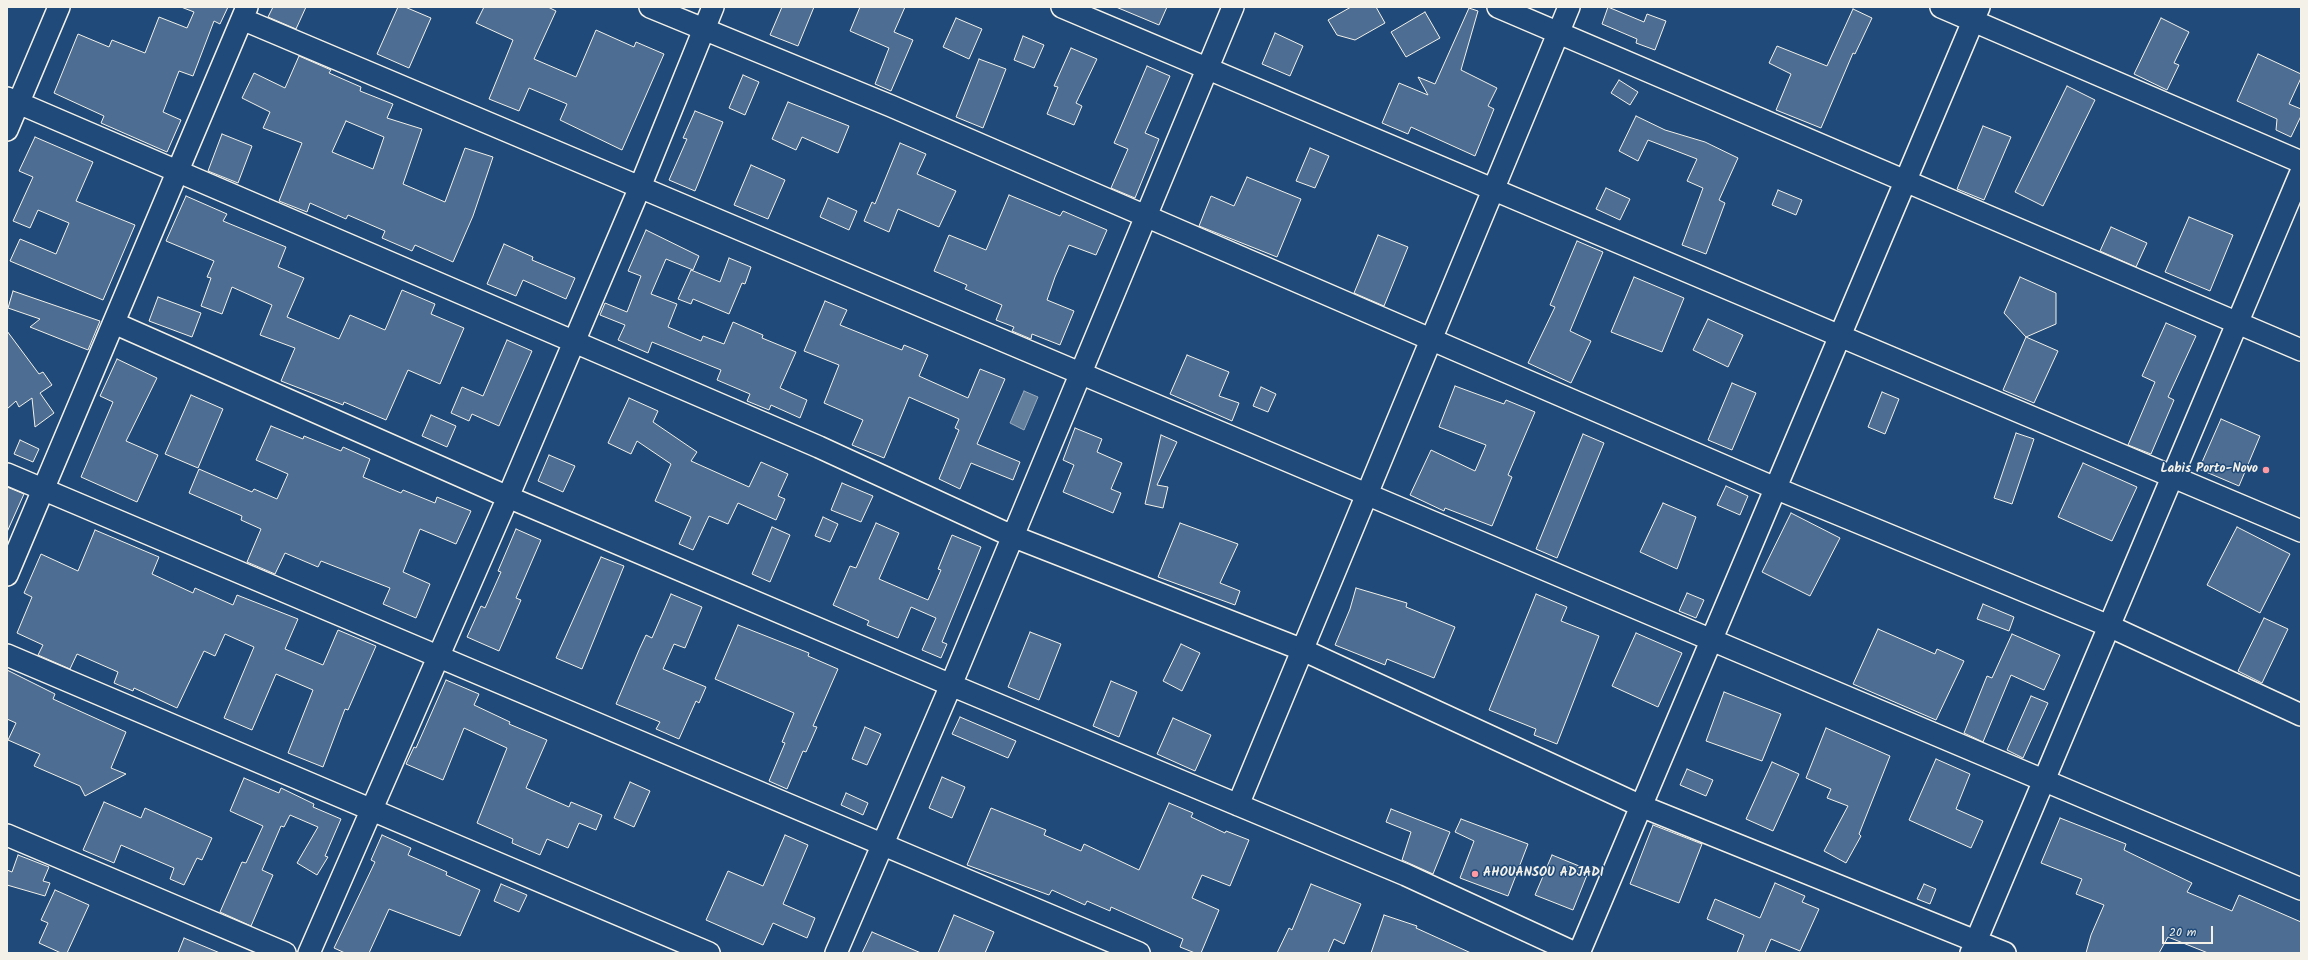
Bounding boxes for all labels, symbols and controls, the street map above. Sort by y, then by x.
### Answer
place label: Labis Porto-Novo [2160,462,2258,478]
marker: Labis Porto-Novo [2261,465,2271,475]
place label: AHOUANSOU ADJADI [1483,866,1604,882]
marker: AHOUANSOU ADJADI [1470,869,1480,879]
scale bar [2164,918,2215,944]
text: 20 m [2169,923,2196,942]

